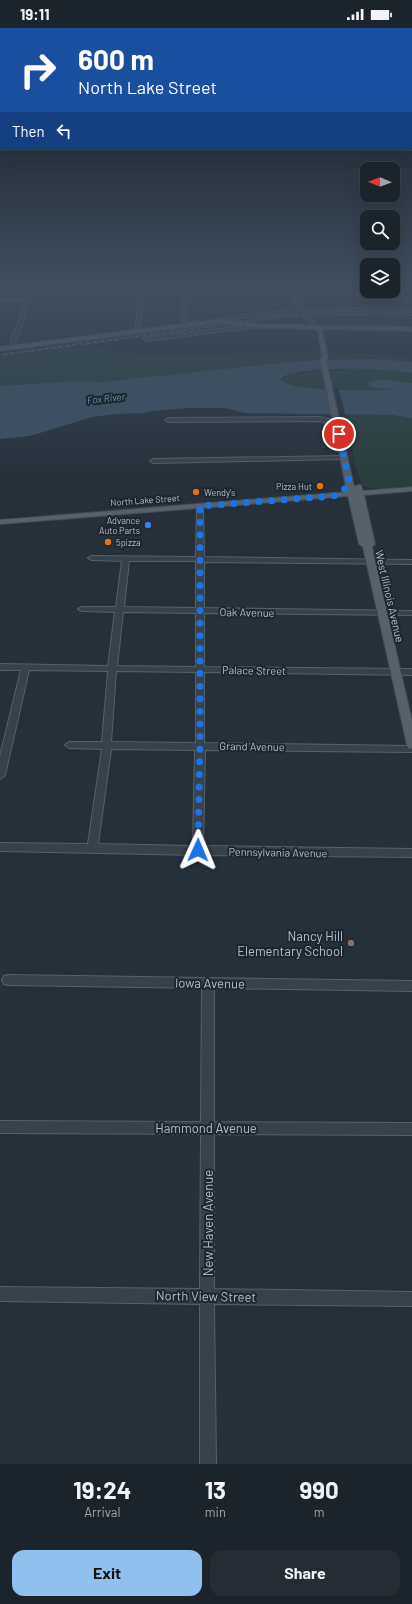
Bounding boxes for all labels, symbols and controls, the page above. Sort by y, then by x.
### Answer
text: 19:11 [20,5,49,23]
text: 600 m [78,42,154,76]
icon: right [12,44,64,96]
text: North Lake Street [78,76,217,98]
icon: left [53,120,75,142]
text: Then [12,122,45,140]
north arrow [360,162,400,202]
map controls [360,162,400,298]
button: search [360,210,400,250]
button: layers [360,258,400,298]
water label: Fox River [86,390,126,406]
pin [322,417,356,451]
icon: arrive [328,423,350,445]
place label: Pizza Hut [276,481,312,492]
marker: Pizza Hut [315,481,325,491]
marker: Wendy's [191,487,201,497]
place label: Wendy's [204,487,235,498]
street label: North Lake Street [110,492,180,508]
place label: Advance Auto Parts [99,515,140,536]
marker: Advance Auto Parts [143,520,153,530]
marker: 5pizza [103,537,113,547]
place label: 5pizza [116,537,141,548]
street label: West Illinois Avenue [373,549,407,643]
street label: Oak Avenue [219,605,275,619]
street label: Palace Street [222,663,286,677]
street label: Grand Avenue [219,739,285,753]
position arrow [177,829,219,871]
street label: Pennsylvania Avenue [228,845,328,859]
place label: Nancy Hill Elementary School [237,928,343,959]
marker: Nancy Hill Elementary School [346,938,356,948]
street label: Iowa Avenue [175,974,245,992]
street label: Hammond Avenue [155,1120,257,1136]
street label: New Haven Avenue [200,1170,216,1276]
street label: North View Street [156,1287,256,1305]
text: 19:24 [73,1475,131,1504]
text: 13 [205,1475,226,1504]
text: 990 [299,1475,339,1504]
text: Arrival [84,1504,120,1520]
text: min [205,1504,226,1520]
text: m [314,1504,324,1520]
button: Exit [12,1550,202,1596]
button: Share [210,1550,400,1596]

